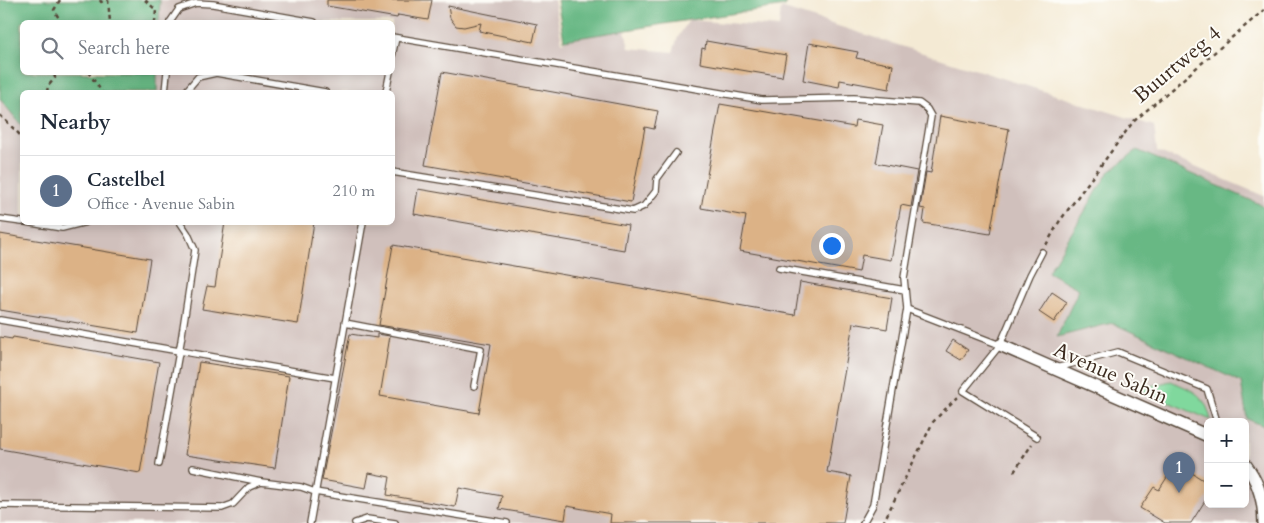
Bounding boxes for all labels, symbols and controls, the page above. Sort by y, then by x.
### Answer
street label: Buurtweg 4 [1127,19,1227,110]
search box [20,20,395,75]
icon: search [38,34,66,62]
text: Search here [78,35,170,61]
text: Nearby [40,108,111,137]
text: Castelbel [87,167,165,193]
text: 1 [52,180,60,202]
text: 210 m [333,180,375,202]
text: Office · Avenue Sabin [87,193,235,215]
your location [819,233,845,259]
street label: Avenue Sabin [1049,335,1173,412]
map controls [1204,418,1249,508]
button: + [1204,418,1249,463]
pin: 1 [1163,452,1195,493]
button: − [1204,463,1249,508]

